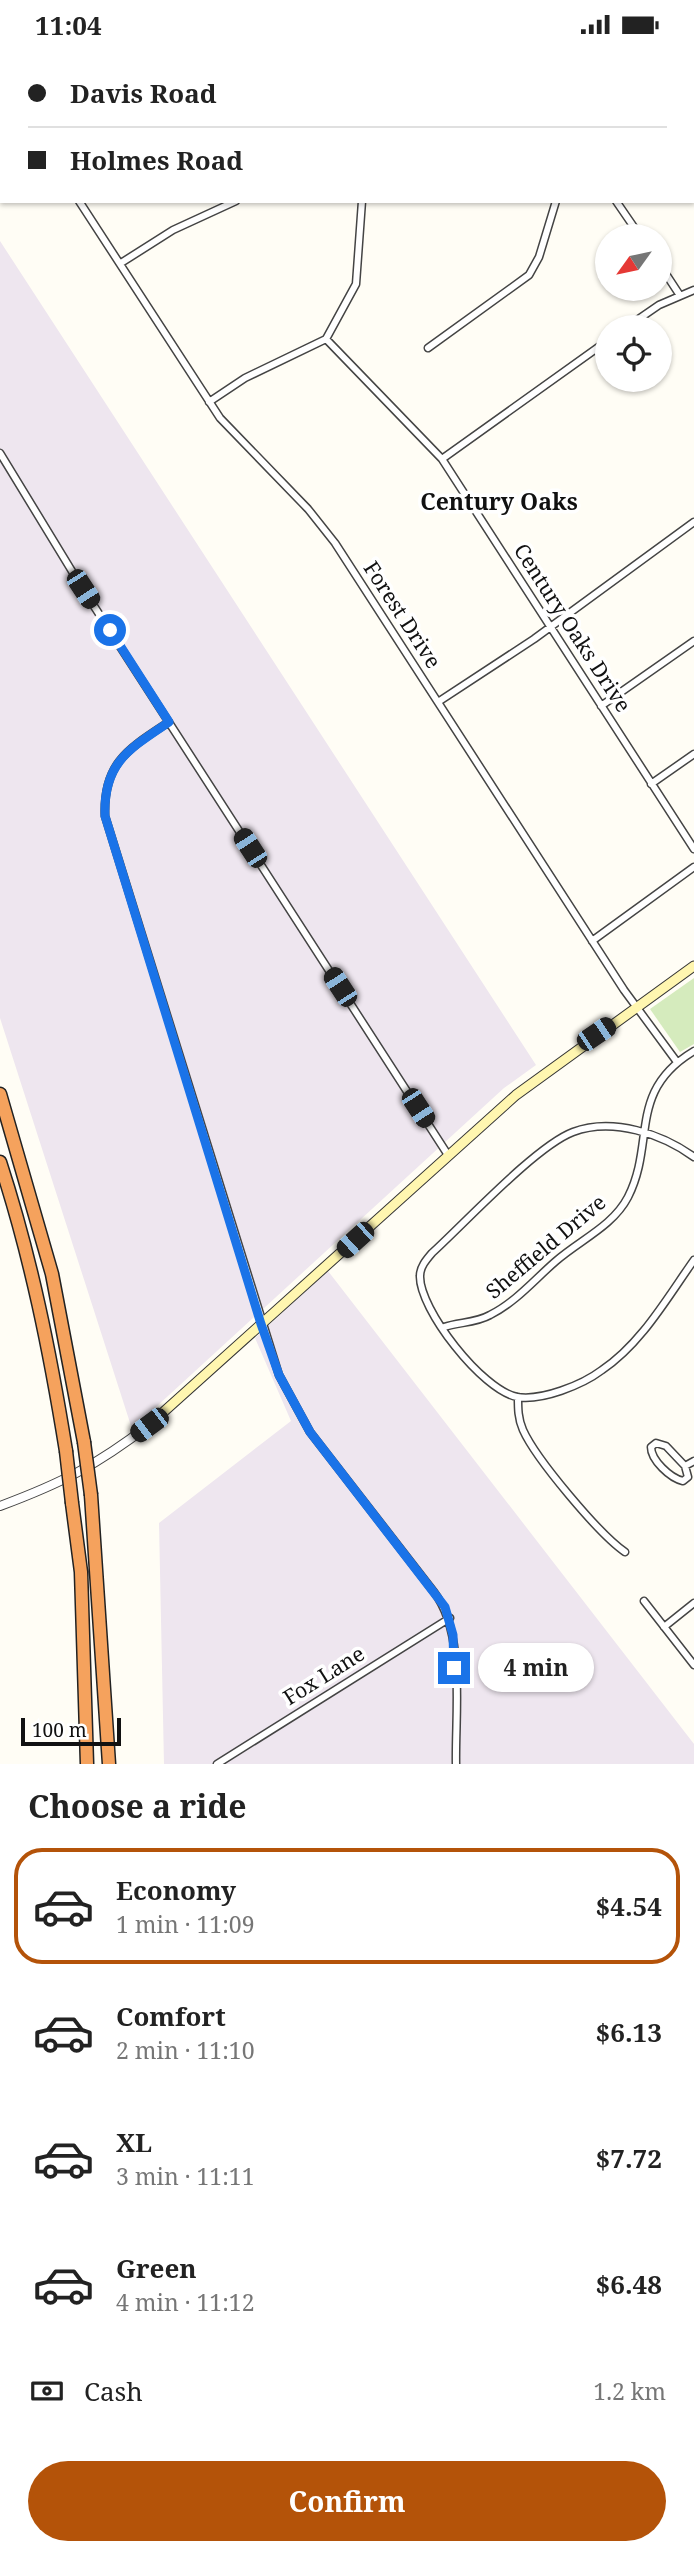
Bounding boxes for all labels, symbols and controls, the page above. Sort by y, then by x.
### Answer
text: 11:04 [35,7,102,43]
text: Davis Road [70,75,217,111]
text: Holmes Road [70,142,243,178]
north arrow [595,224,672,301]
map controls [595,224,672,392]
button: locate [595,315,672,392]
district label: Century Oaks [420,485,578,517]
street label: Century Oaks Drive [508,538,638,717]
street label: Forest Drive [358,556,448,673]
car [63,566,104,612]
route start [94,614,126,646]
car [230,825,271,871]
car [320,964,361,1010]
car [573,1014,620,1054]
car [398,1085,439,1131]
street label: Sheffield Drive [480,1188,611,1305]
car [333,1218,378,1262]
car [126,1404,173,1446]
street label: Fox Lane [277,1639,369,1711]
callout: 4 min [478,1643,594,1693]
text: 4 min [503,1651,569,1683]
route end [438,1652,470,1684]
scale bar [21,1715,121,1747]
text: 100 m [32,1717,87,1743]
text: Choose a ride [28,1784,247,1827]
text: Economy [116,1872,236,1908]
icon: car [32,1875,95,1938]
text: $4.54 [596,1888,662,1924]
text: 1 min · 11:09 [116,1908,254,1940]
text: Comfort [116,1998,226,2034]
icon: car [32,2001,95,2064]
text: $6.13 [596,2014,662,2050]
text: 2 min · 11:10 [116,2034,254,2066]
text: XL [116,2124,152,2160]
icon: car [32,2127,95,2190]
text: $7.72 [596,2140,662,2176]
text: 3 min · 11:11 [116,2160,254,2192]
text: Green [116,2250,197,2286]
icon: car [32,2253,95,2316]
text: $6.48 [596,2266,662,2302]
text: 4 min · 11:12 [116,2286,254,2318]
icon: cash [28,2372,66,2410]
text: Cash [84,2373,143,2409]
text: 1.2 km [593,2375,666,2407]
button: Confirm [28,2461,666,2541]

